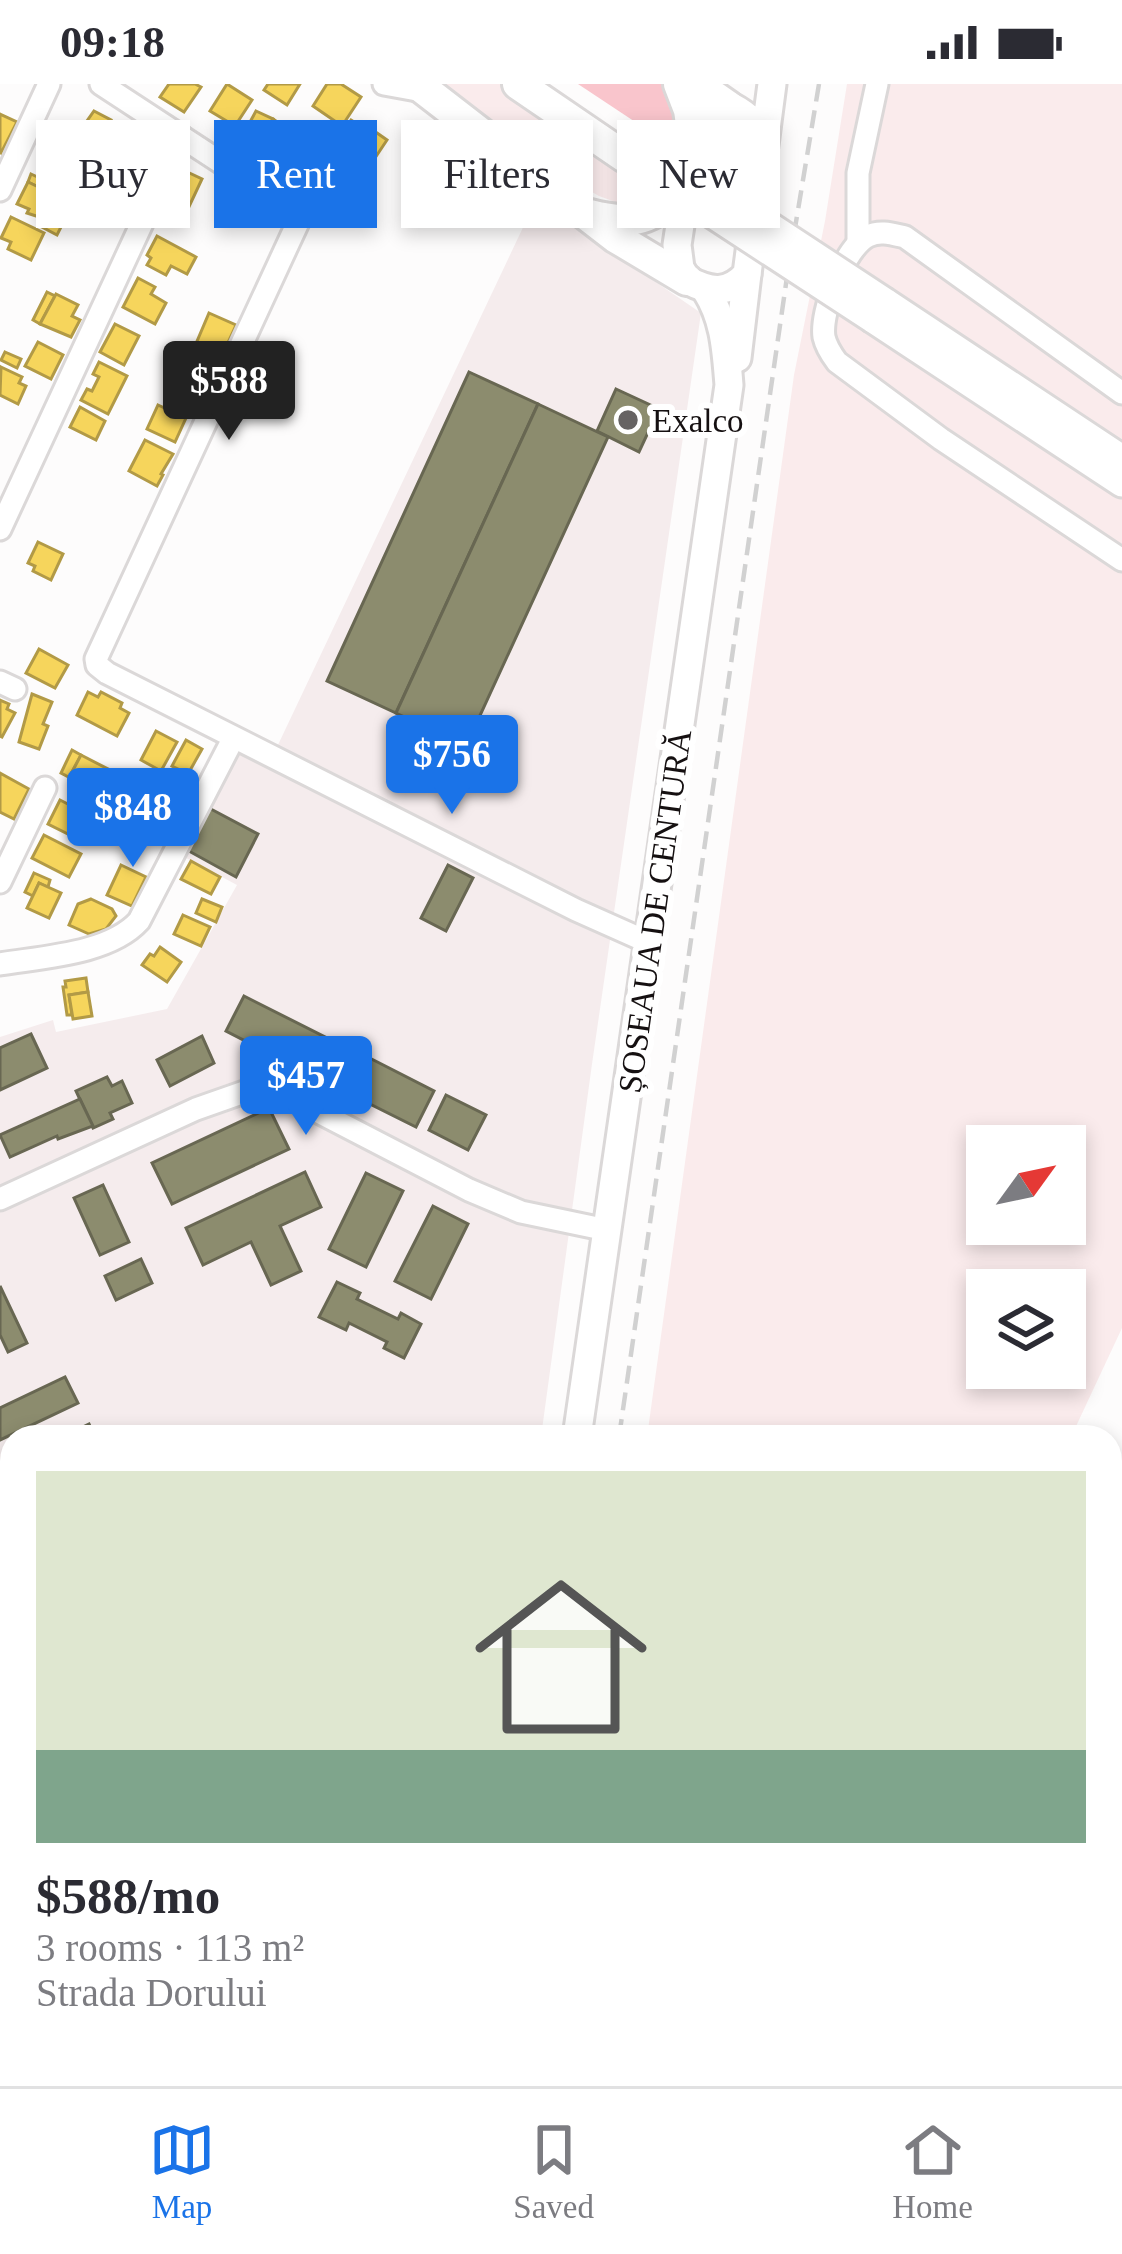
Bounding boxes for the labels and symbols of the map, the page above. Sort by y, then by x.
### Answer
pin: $588 [158,341,300,443]
place label: Exalco [652,403,744,439]
marker: Exalco [615,407,641,433]
pin: $756 [381,715,523,817]
street label: ȘOSEAUA DE CENTURĂ [612,727,699,1095]
pin: $848 [62,768,204,870]
pin: $457 [235,1036,377,1138]
north arrow [966,1125,1086,1245]

